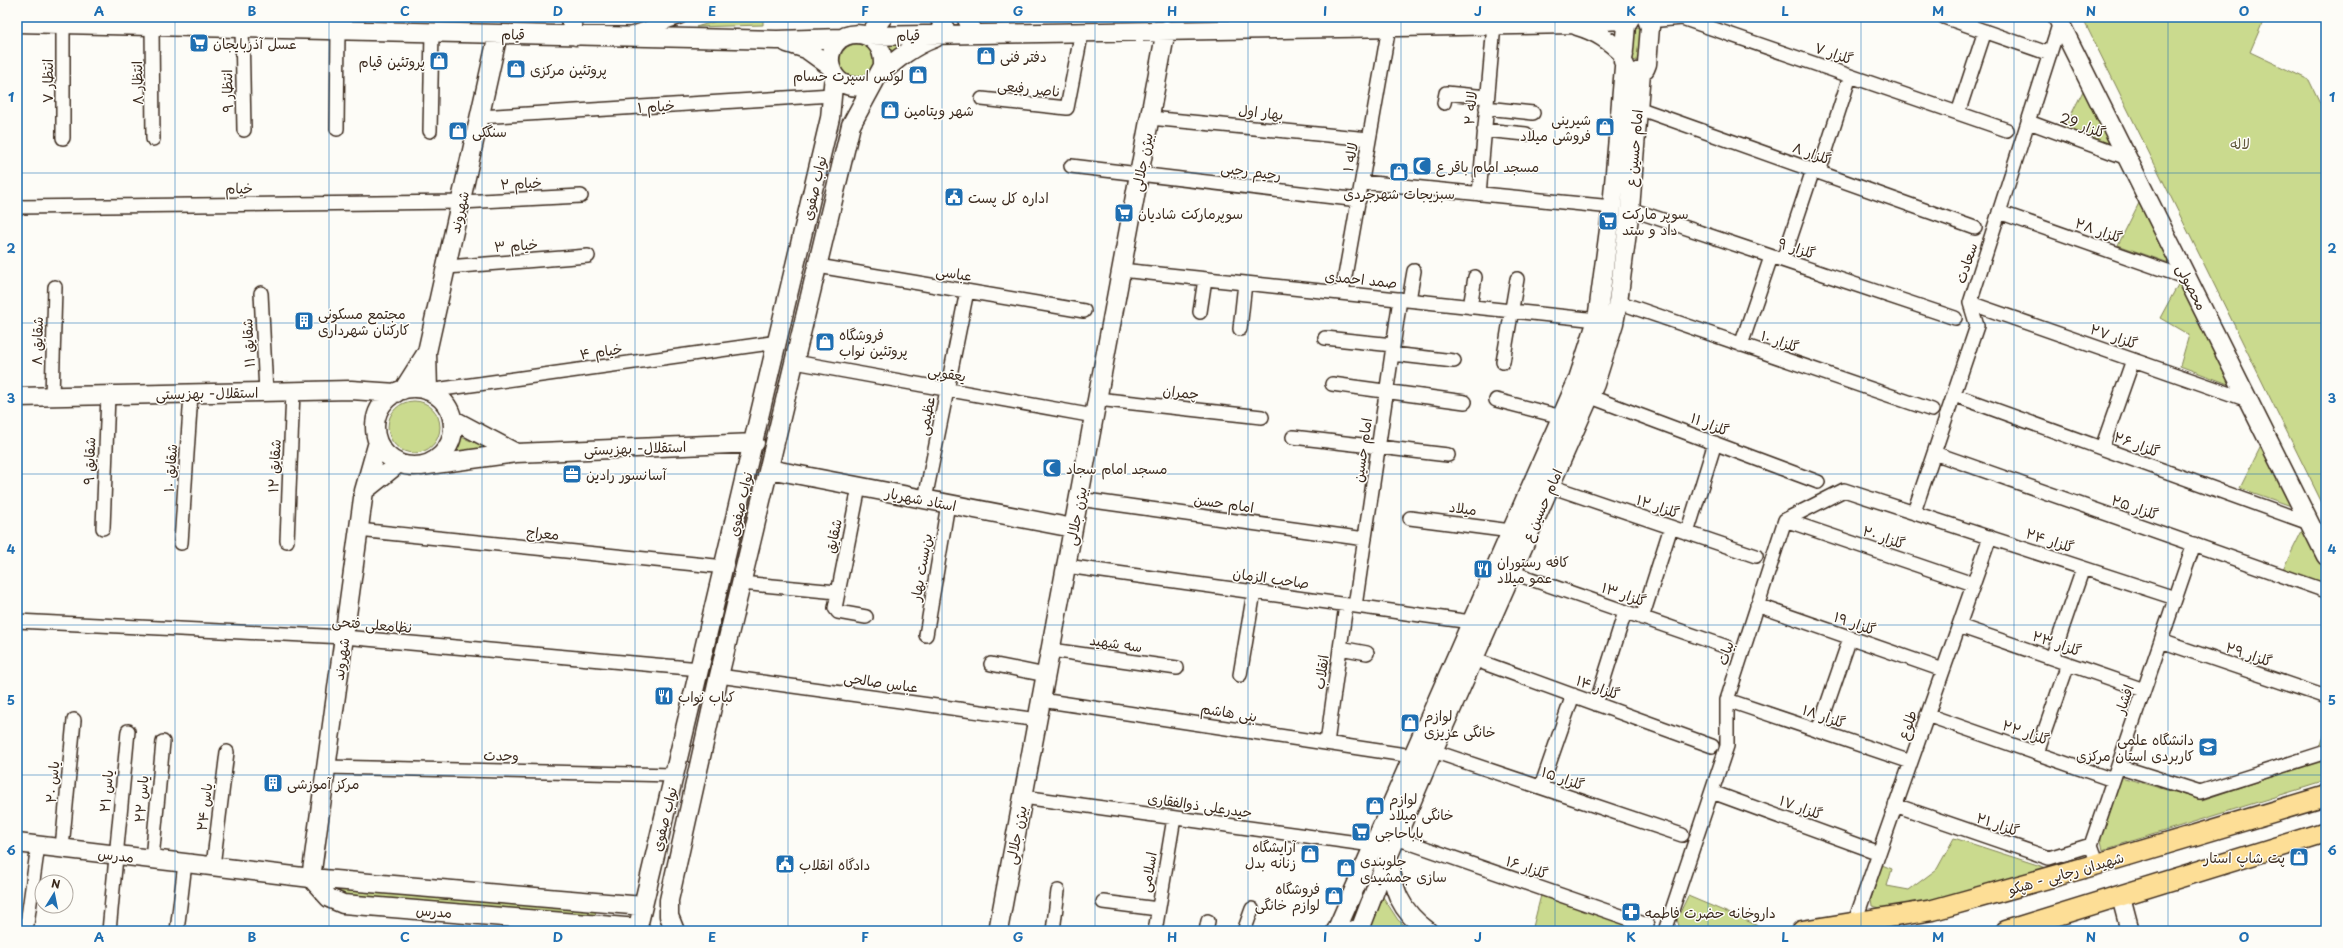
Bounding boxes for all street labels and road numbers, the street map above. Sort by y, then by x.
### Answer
street label: قیام [501,23,525,46]
street label: قیام [896,24,920,47]
street label: گلزار ۷ [1812,37,1856,69]
street label: انتظار ۷ [37,59,58,103]
street label: انتظار ۸ [126,61,148,105]
street label: انتظار ۹ [216,69,238,113]
street label: ناصر رفیعی [996,74,1062,102]
street label: لاله ۲ [1458,90,1482,126]
street label: خیام ۱ [637,94,675,119]
street label: بهار اول [1237,99,1285,125]
street label: گلزار 29 [2057,107,2109,143]
street label: امام حسین ع [1620,108,1649,188]
street label: بیژن جلالی [1126,131,1158,193]
street label: گلزار ۸ [1790,136,1834,170]
street label: لاله ۱ [1337,141,1363,173]
street label: نواب صفوی [796,154,832,222]
street label: رحیم رجبی [1219,157,1282,186]
street label: خیام ۲ [500,171,542,196]
street label: خیام [225,177,253,200]
street label: شهروند [444,189,474,235]
street label: گلزار ۲۸ [2072,212,2126,248]
street label: گلزار ۹ [1775,232,1819,264]
street label: خیام ۳ [493,233,539,258]
street label: سعادت [1950,240,1982,286]
street label: عباسی [934,260,974,286]
street label: محصولی [2171,260,2213,314]
street label: صمد احمدی [1324,265,1398,293]
street label: شقایق ۸ [26,316,48,366]
street label: شقایق ۱۱ [236,318,260,368]
street label: گلزار ۲۷ [2087,318,2141,354]
street label: گلزار ۱۰ [1758,325,1802,357]
street label: خیام ۴ [578,338,624,365]
street label: یعقوبی [926,359,968,387]
street label: چمران [1162,380,1200,404]
street label: استقلال- بهزیستی [156,382,258,404]
street label: عظیمی [912,395,940,437]
street label: گلزار ۱۱ [1688,407,1732,441]
street label: امام حسین [1347,416,1378,484]
street label: گلزار ۲۶ [2111,426,2163,462]
street label: استقلال- بهزیستی [583,436,687,460]
street label: شقایق ۹ [78,437,100,485]
street label: شقایق ۱۲ [262,439,286,493]
street label: شقایق ۱۰ [158,443,182,493]
street label: امام حسین ع [1517,465,1568,545]
street label: نواب صفوی [722,470,758,538]
street label: استاد شهریار [883,482,958,516]
street label: بیژن جلالی [1060,485,1092,547]
street label: امام حسن [1192,488,1255,519]
street label: گلزار ۱۲ [1634,489,1682,523]
street label: گلزار ۲۵ [2109,489,2161,525]
street label: میلاد [1448,496,1478,520]
street label: شقایق [819,517,847,555]
street label: گلزار ۲۰ [1860,520,1908,554]
street label: معراج [526,521,560,545]
street label: گلزار ۲۴ [2023,522,2077,558]
street label: بن‌بست بهار [905,532,937,603]
street label: صاحب الزمان [1232,562,1310,594]
street label: گلزار ۱۳ [1599,577,1649,611]
street label: گلزار ۱۹ [1831,606,1879,640]
street label: نظامعلی فتحی [331,610,413,638]
street label: گلزار ۲۳ [2030,625,2084,661]
street label: سه شهید [1088,629,1144,657]
street label: شهروند [328,636,354,682]
street label: گلزار ۲۹ [2223,636,2275,672]
street label: بیات [1711,638,1739,668]
street label: انقلاب [1308,653,1334,691]
street label: عباس صالحی [843,666,919,698]
street label: گلزار ۱۴ [1573,669,1623,705]
street label: افشار [2109,681,2139,718]
street label: بنی هاشم [1199,697,1259,728]
street label: گلزار ۱۸ [1800,699,1848,733]
street label: طلوع [1892,707,1923,743]
street label: گلزار ۲۲ [2000,714,2052,750]
street label: وحدت [483,744,519,766]
street label: یاس ۲۰ [40,760,64,804]
street label: گلزار ۱۵ [1539,761,1587,795]
street label: یاس ۲۱ [94,769,118,813]
street label: یاس ۲۲ [128,775,154,823]
street label: یاس ۲۴ [191,782,217,832]
street label: نواب صفوی [646,785,682,853]
street label: حیدرعلی ذوالفقاری [1146,787,1254,823]
street label: گلزار ۱۷ [1776,790,1826,824]
street label: بیژن جلالی [1000,804,1032,866]
street label: گلزار ۲۱ [1974,807,2022,841]
street label: مدرس [97,842,135,868]
street label: شهیدان رجایی - هپکو [2005,846,2126,900]
street label: اسلامی [1134,850,1162,894]
street label: گلزار ۱۶ [1503,850,1551,884]
street label: مدرس [415,899,453,923]

